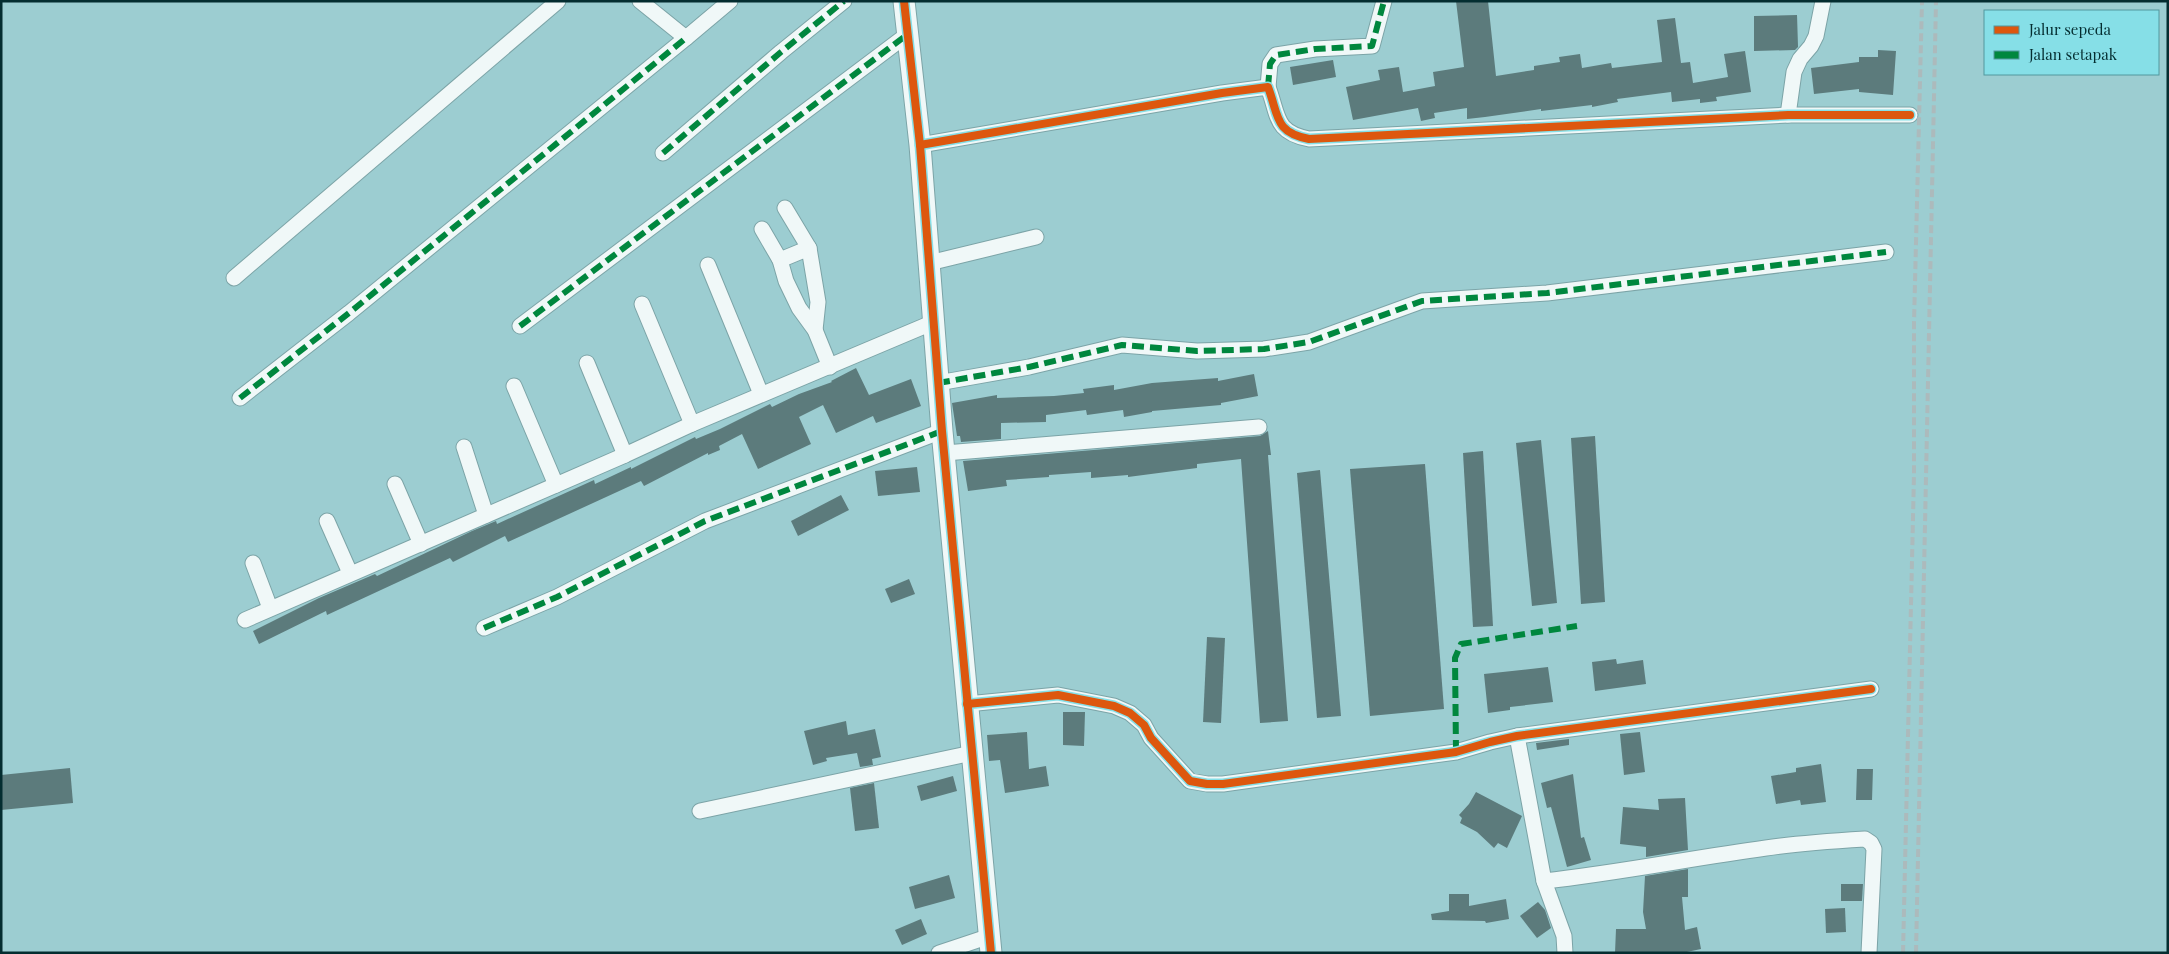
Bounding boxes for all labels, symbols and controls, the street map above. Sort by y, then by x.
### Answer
legend [1984,10,2159,75]
text: Jalur sepeda [2028,19,2111,39]
text: Jalan setapak [2028,44,2118,64]

